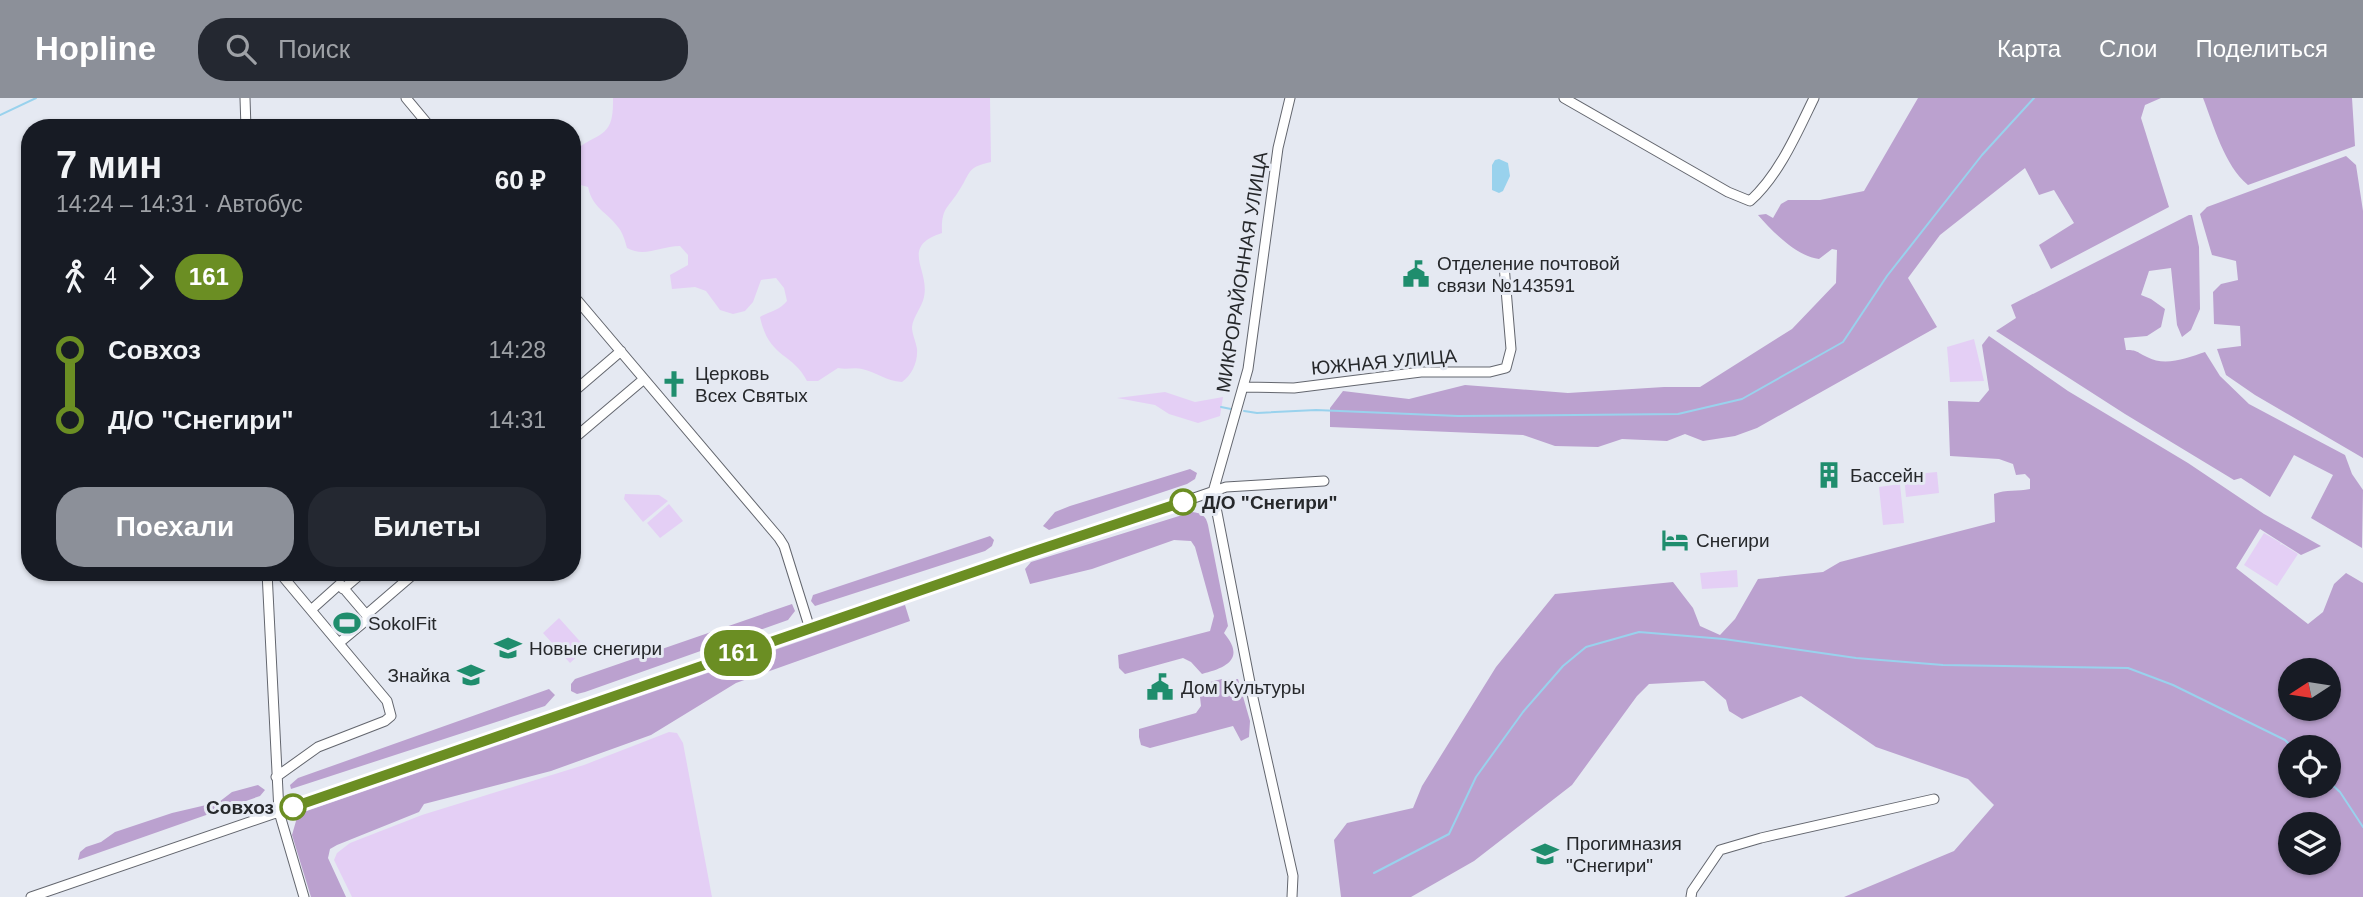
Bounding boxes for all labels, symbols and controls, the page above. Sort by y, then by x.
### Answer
search box [198,18,688,81]
text: Hopline [35,30,156,67]
icon: search [222,30,260,68]
text: Поиск [278,34,350,64]
text: Карта [1997,35,2061,62]
text: Слои [2099,35,2157,62]
text: Поделиться [2195,35,2328,62]
text: 7 мин [56,144,162,186]
street label: МИКРОРАЙОННАЯ УЛИЦА [1213,150,1271,394]
text: 60 ₽ [495,165,546,195]
text: 14:24 – 14:31 · Автобус [56,191,303,217]
place label: Отделение почтовой связи №143591 [1437,253,1620,296]
icon: walk [56,258,94,296]
icon: forward [127,258,165,296]
public building icon: Отделение почтовой связи №143591 [1401,259,1431,289]
text: 4 [104,263,117,289]
text: 161 [189,263,229,290]
text: Совхоз [108,335,201,365]
text: 14:28 [488,337,546,363]
street label: ЮЖНАЯ УЛИЦА [1310,345,1458,379]
place label: Церковь Всех Святых [695,363,808,406]
church icon: Церковь Всех Святых [659,369,689,399]
text: Д/О "Снегири" [108,405,293,435]
text: 14:31 [488,407,546,433]
building icon: Бассейн [1814,460,1844,490]
place label: Бассейн [1850,465,1924,486]
button: Поехали [56,487,294,567]
button: Билеты [308,487,546,567]
marker: Д/О "Снегири" [1170,489,1196,515]
place label: Д/О "Снегири" [1202,492,1338,513]
hotel icon: Снегири [1660,525,1690,555]
place label: Снегири [1696,530,1770,551]
sports icon: SokolFit [332,608,362,638]
place label: SokolFit [368,613,437,634]
line badge: 161 [698,630,778,676]
school or university icon: Новые снегири [493,633,523,663]
place label: Новые снегири [529,638,662,659]
text: 161 [718,639,758,666]
north arrow [2278,658,2342,721]
map controls [2278,658,2341,875]
school or university icon: Знайка [456,660,486,690]
place label: Знайка [388,665,450,686]
public building icon: Дом Культуры [1145,672,1175,702]
place label: Дом Культуры [1181,677,1305,698]
button: locate [2278,735,2341,798]
marker: Совхоз [280,794,306,820]
place label: Совхоз [206,797,274,818]
button: layers [2278,812,2341,875]
place label: Прогимназия "Снегири" [1566,833,1682,876]
school or university icon: Прогимназия "Снегири" [1530,839,1560,869]

